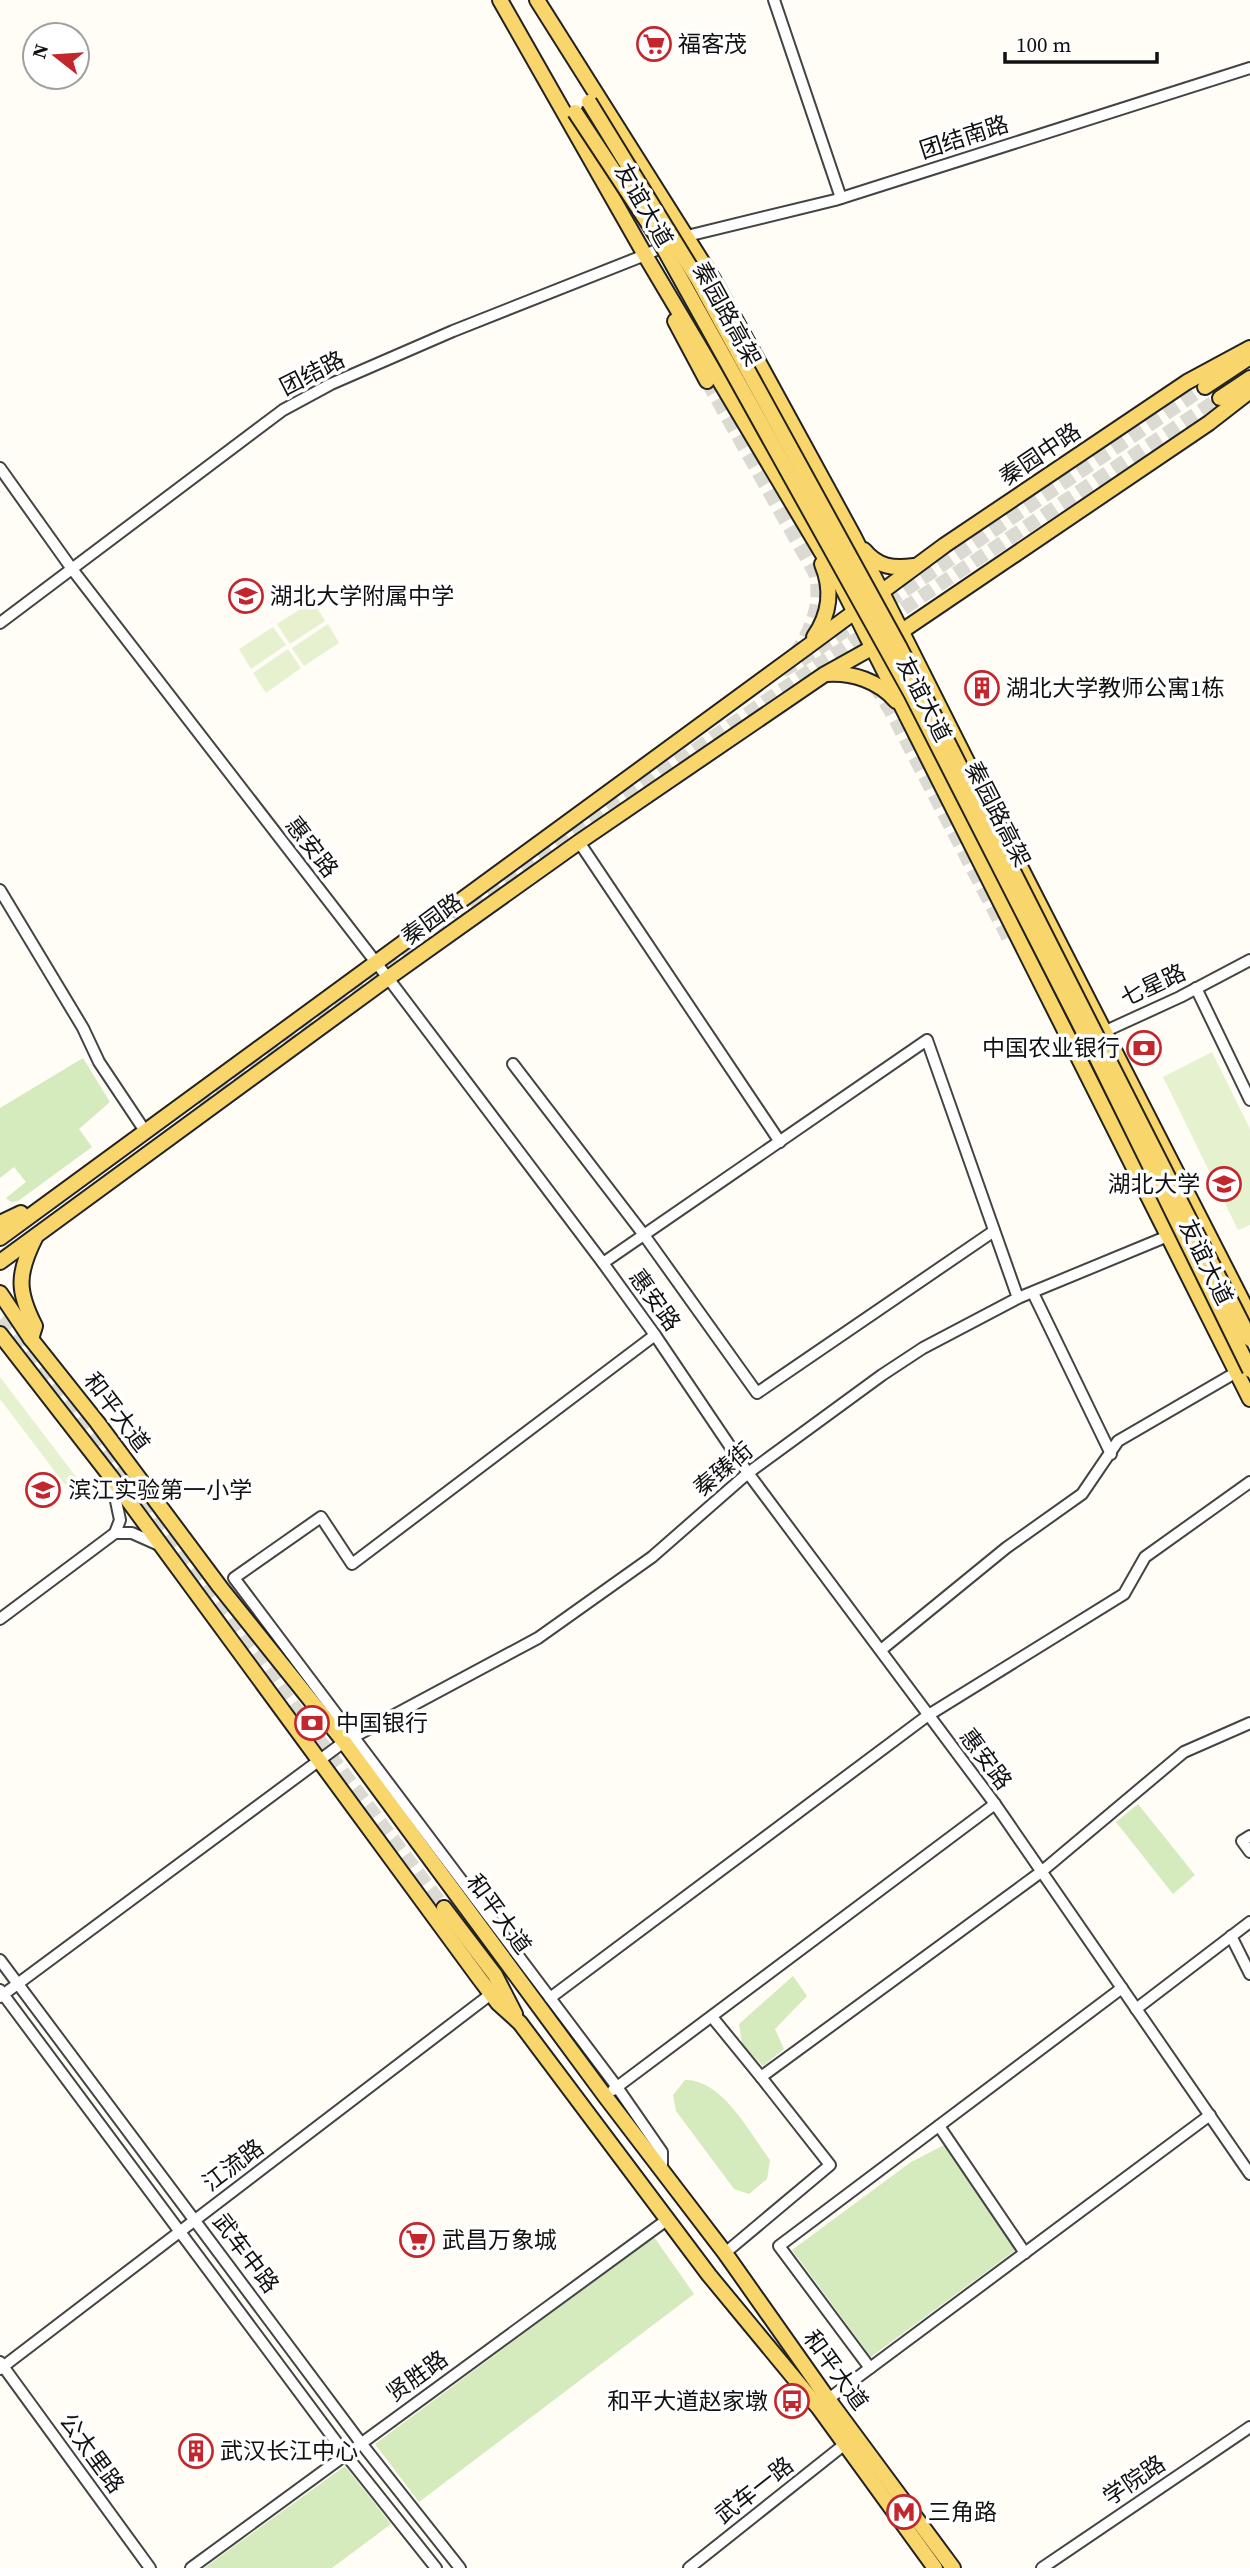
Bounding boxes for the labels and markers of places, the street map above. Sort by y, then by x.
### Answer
supermarket icon: 福客茂 [635,25,673,63]
place label: 福客茂 [678,28,747,60]
school or university icon: 湖北大学附属中学 [227,577,265,615]
place label: 湖北大学附属中学 [270,580,454,612]
building icon: 湖北大学教师公寓1栋 [963,669,1001,707]
place label: 湖北大学教师公寓1栋 [1006,672,1225,704]
bank icon: 中国农业银行 [1125,1029,1163,1067]
place label: 中国农业银行 [982,1032,1120,1064]
school or university icon: 湖北大学 [1205,1165,1243,1203]
place label: 湖北大学 [1108,1168,1200,1200]
school or university icon: 滨江实验第一小学 [24,1471,62,1509]
place label: 滨江实验第一小学 [68,1474,252,1506]
bank icon: 中国银行 [293,1704,331,1742]
place label: 中国银行 [336,1707,428,1739]
supermarket icon: 武昌万象城 [398,2221,436,2259]
place label: 武昌万象城 [442,2224,557,2256]
bus stop icon: 和平大道赵家墩 [773,2382,811,2420]
place label: 和平大道赵家墩 [607,2385,768,2417]
building icon: 武汉长江中心 [177,2432,215,2470]
place label: 武汉长江中心 [220,2435,358,2467]
metro station icon: 三角路 [885,2493,923,2531]
place label: 三角路 [928,2496,997,2528]

